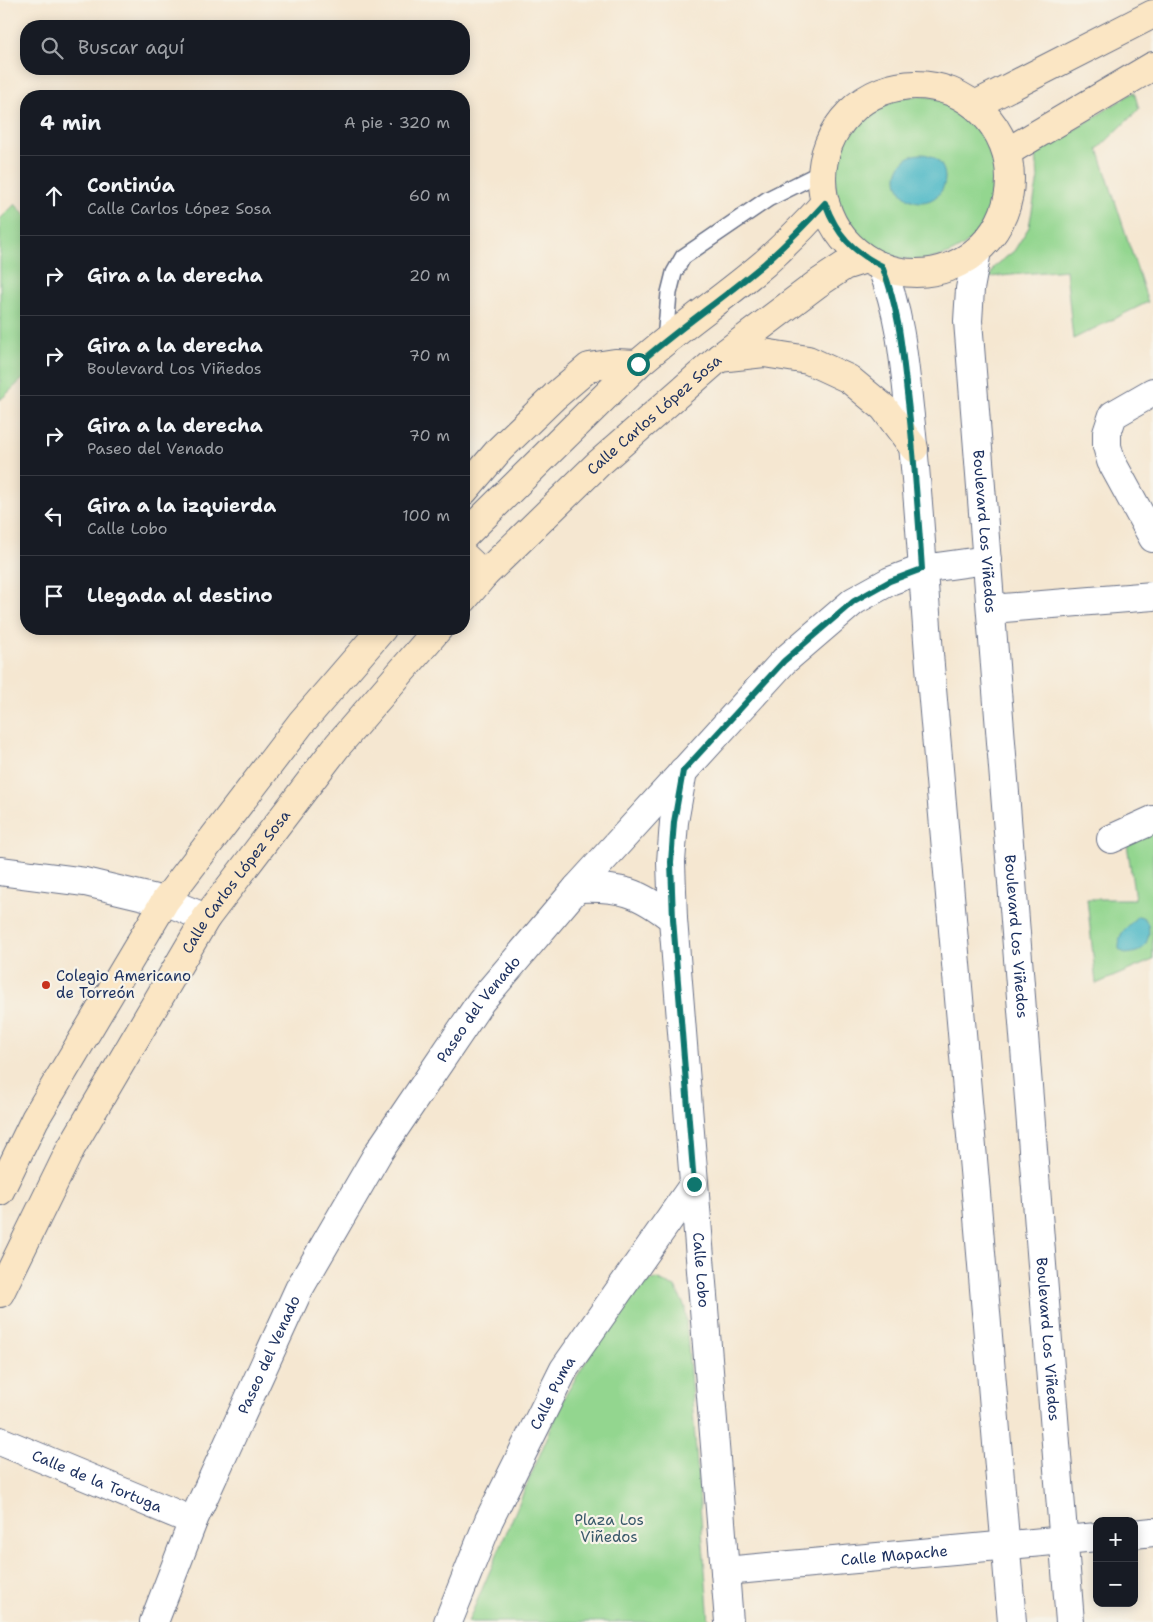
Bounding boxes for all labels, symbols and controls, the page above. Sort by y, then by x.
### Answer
search box [20,20,470,75]
icon: search [38,34,66,62]
text: Buscar aquí [78,35,184,60]
text: 4 min [40,109,101,137]
text: A pie · 320 m [344,112,450,133]
text: Continúa [87,173,175,198]
icon: ahead [40,182,68,210]
text: 60 m [409,185,450,206]
text: Calle Carlos López Sosa [87,198,271,219]
icon: right [40,262,68,290]
text: Gira a la derecha [87,263,263,288]
text: 20 m [409,265,450,286]
text: Gira a la derecha [87,333,263,358]
icon: right [40,342,68,370]
text: 70 m [409,345,450,366]
street label: Calle Carlos López Sosa [583,350,726,479]
route start [627,353,650,376]
text: Boulevard Los Viñedos [87,358,262,379]
text: Gira a la derecha [87,413,263,438]
icon: right [40,422,68,450]
text: 70 m [409,425,450,446]
text: Paseo del Venado [87,438,224,459]
street label: Boulevard Los Viñedos [968,449,1001,614]
text: Gira a la izquierda [87,493,276,518]
icon: left [40,502,68,530]
text: 100 m [402,505,450,526]
text: Calle Lobo [87,518,168,539]
icon: arrive [40,582,68,610]
text: Llegada al destino [87,583,273,608]
street label: Calle Carlos López Sosa [177,805,295,957]
street label: Boulevard Los Viñedos [1000,854,1033,1019]
street label: Paseo del Venado [432,952,525,1067]
place label: Colegio Americano de Torreón [56,966,191,1003]
marker: Colegio Americano de Torreón [40,979,52,991]
route end [683,1173,706,1196]
street label: Calle Lobo [688,1231,714,1308]
street label: Boulevard Los Viñedos [1031,1257,1064,1422]
street label: Paseo del Venado [233,1292,305,1417]
street label: Calle Puma [525,1352,580,1433]
street label: Calle de la Tortuga [29,1445,166,1517]
park label: Plaza Los Viñedos [574,1510,644,1547]
map controls [1093,1517,1138,1607]
button: + [1093,1517,1138,1562]
street label: Calle Mapache [840,1541,949,1570]
button: − [1093,1562,1138,1607]

